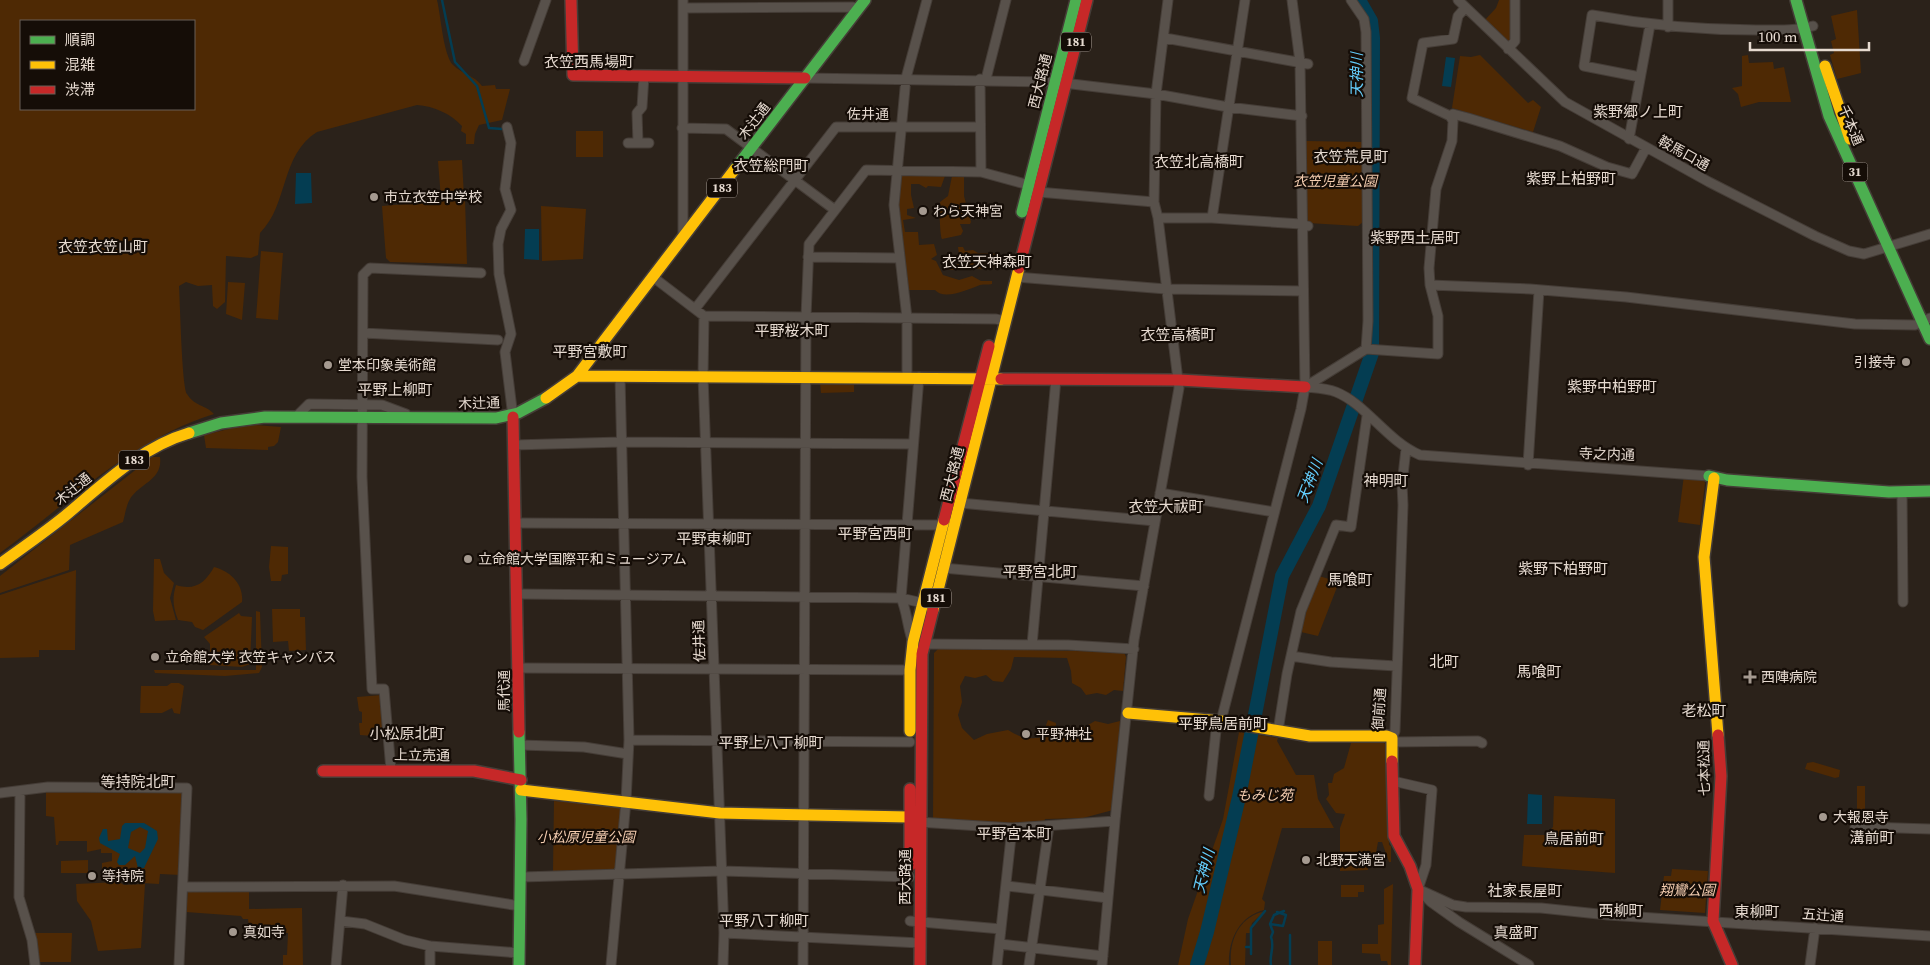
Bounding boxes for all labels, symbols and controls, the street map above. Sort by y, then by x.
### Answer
legend [20,20,195,110]
scale bar [1750,20,1869,52]
text: 100 m [1758,26,1798,47]
text: 順調 [65,29,95,50]
road number: 181 [1061,32,1091,52]
district label: 衣笠西馬場町 [544,51,634,72]
street label: 西大路通 [1024,51,1056,111]
water label: 天神川 [1346,51,1367,98]
text: 混雑 [65,54,95,75]
text: 渋滞 [65,79,95,100]
street label: 木辻通 [733,98,775,144]
district label: 紫野郷ノ上町 [1593,101,1683,122]
street label: 千本通 [1834,102,1868,148]
street label: 佐井通 [847,104,889,124]
street label: 鞍馬口通 [1655,131,1713,175]
district label: 衣笠荒見町 [1313,146,1389,167]
district label: 衣笠北高橋町 [1154,151,1244,172]
district label: 衣笠総門町 [733,155,809,176]
road number: 31 [1842,162,1868,182]
district label: 紫野上柏野町 [1526,168,1616,189]
park label: 衣笠児童公園 [1293,171,1379,191]
road number: 183 [707,178,737,198]
place label: 市立衣笠中学校 [384,187,482,207]
marker: 市立衣笠中学校 [368,191,380,203]
place label: わら天神宮 [933,201,1003,221]
marker: わら天神宮 [917,205,929,217]
district label: 紫野西土居町 [1370,227,1460,248]
district label: 衣笠衣笠山町 [58,236,148,257]
district label: 衣笠天神森町 [942,251,1032,272]
district label: 平野桜木町 [754,320,830,341]
district label: 衣笠高橋町 [1140,324,1216,345]
district label: 平野宮敷町 [552,341,628,362]
place label: 引接寺 [1854,352,1896,372]
place label: 堂本印象美術館 [338,355,436,375]
marker: 引接寺 [1900,356,1912,368]
marker: 堂本印象美術館 [322,359,334,371]
district label: 紫野中柏野町 [1567,376,1657,397]
district label: 平野上柳町 [357,379,433,400]
street label: 木辻通 [458,392,500,414]
street label: 寺之内通 [1579,443,1635,465]
street label: 西大路通 [936,444,968,504]
road number: 183 [119,450,149,470]
water label: 天神川 [1292,454,1328,506]
street label: 木辻通 [50,468,96,510]
district label: 神明町 [1363,470,1409,491]
district label: 衣笠大祓町 [1128,496,1204,517]
district label: 平野宮西町 [837,523,913,544]
district label: 平野東柳町 [676,528,752,549]
place label: 立命館大学国際平和ミュージアム [478,549,687,569]
marker: 立命館大学国際平和ミュージアム [462,553,474,565]
district label: 紫野下柏野町 [1518,558,1608,579]
district label: 平野宮北町 [1002,561,1078,582]
district label: 馬喰町 [1327,569,1373,590]
road number: 181 [921,588,951,608]
street label: 佐井通 [688,620,710,662]
place label: 立命館大学 衣笠キャンパス [165,647,336,667]
marker: 立命館大学 衣笠キャンパス [149,651,161,663]
district label: 北町 [1429,651,1459,672]
district label: 馬喰町 [1516,661,1562,682]
place label: 西陣病院 [1761,667,1817,687]
street label: 馬代通 [494,670,514,712]
marker: 西陣病院 [1743,670,1757,684]
street label: 御前通 [1368,687,1390,731]
district label: 老松町 [1681,700,1727,721]
district label: 平野鳥居前町 [1178,713,1268,734]
district label: 小松原北町 [369,723,445,744]
place label: 平野神社 [1036,724,1092,744]
marker: 平野神社 [1020,728,1032,740]
district label: 平野上八丁柳町 [718,732,824,753]
street label: 七本松通 [1694,740,1714,796]
street label: 上立売通 [394,745,450,765]
district label: 等持院北町 [100,771,176,792]
park label: もみじ苑 [1237,785,1295,805]
place label: 大報恩寺 [1833,807,1889,827]
marker: 大報恩寺 [1817,811,1829,823]
district label: 平野宮本町 [976,823,1052,844]
park label: 小松原児童公園 [537,827,637,847]
district label: 溝前町 [1849,827,1895,848]
district label: 鳥居前町 [1544,828,1604,849]
water label: 天神川 [1188,845,1220,895]
street label: 西大路通 [895,849,915,905]
place label: 北野天満宮 [1316,850,1386,870]
marker: 北野天満宮 [1300,854,1312,866]
place label: 等持院 [102,866,144,886]
marker: 等持院 [86,870,98,882]
district label: 社家長屋町 [1487,880,1563,901]
park label: 翔鸞公園 [1659,880,1717,900]
district label: 西柳町 [1598,900,1644,921]
district label: 東柳町 [1734,901,1780,922]
street label: 五辻通 [1801,904,1845,926]
district label: 平野八丁柳町 [719,910,809,931]
place label: 真如寺 [243,922,285,942]
district label: 真盛町 [1493,922,1539,943]
marker: 真如寺 [227,926,239,938]

